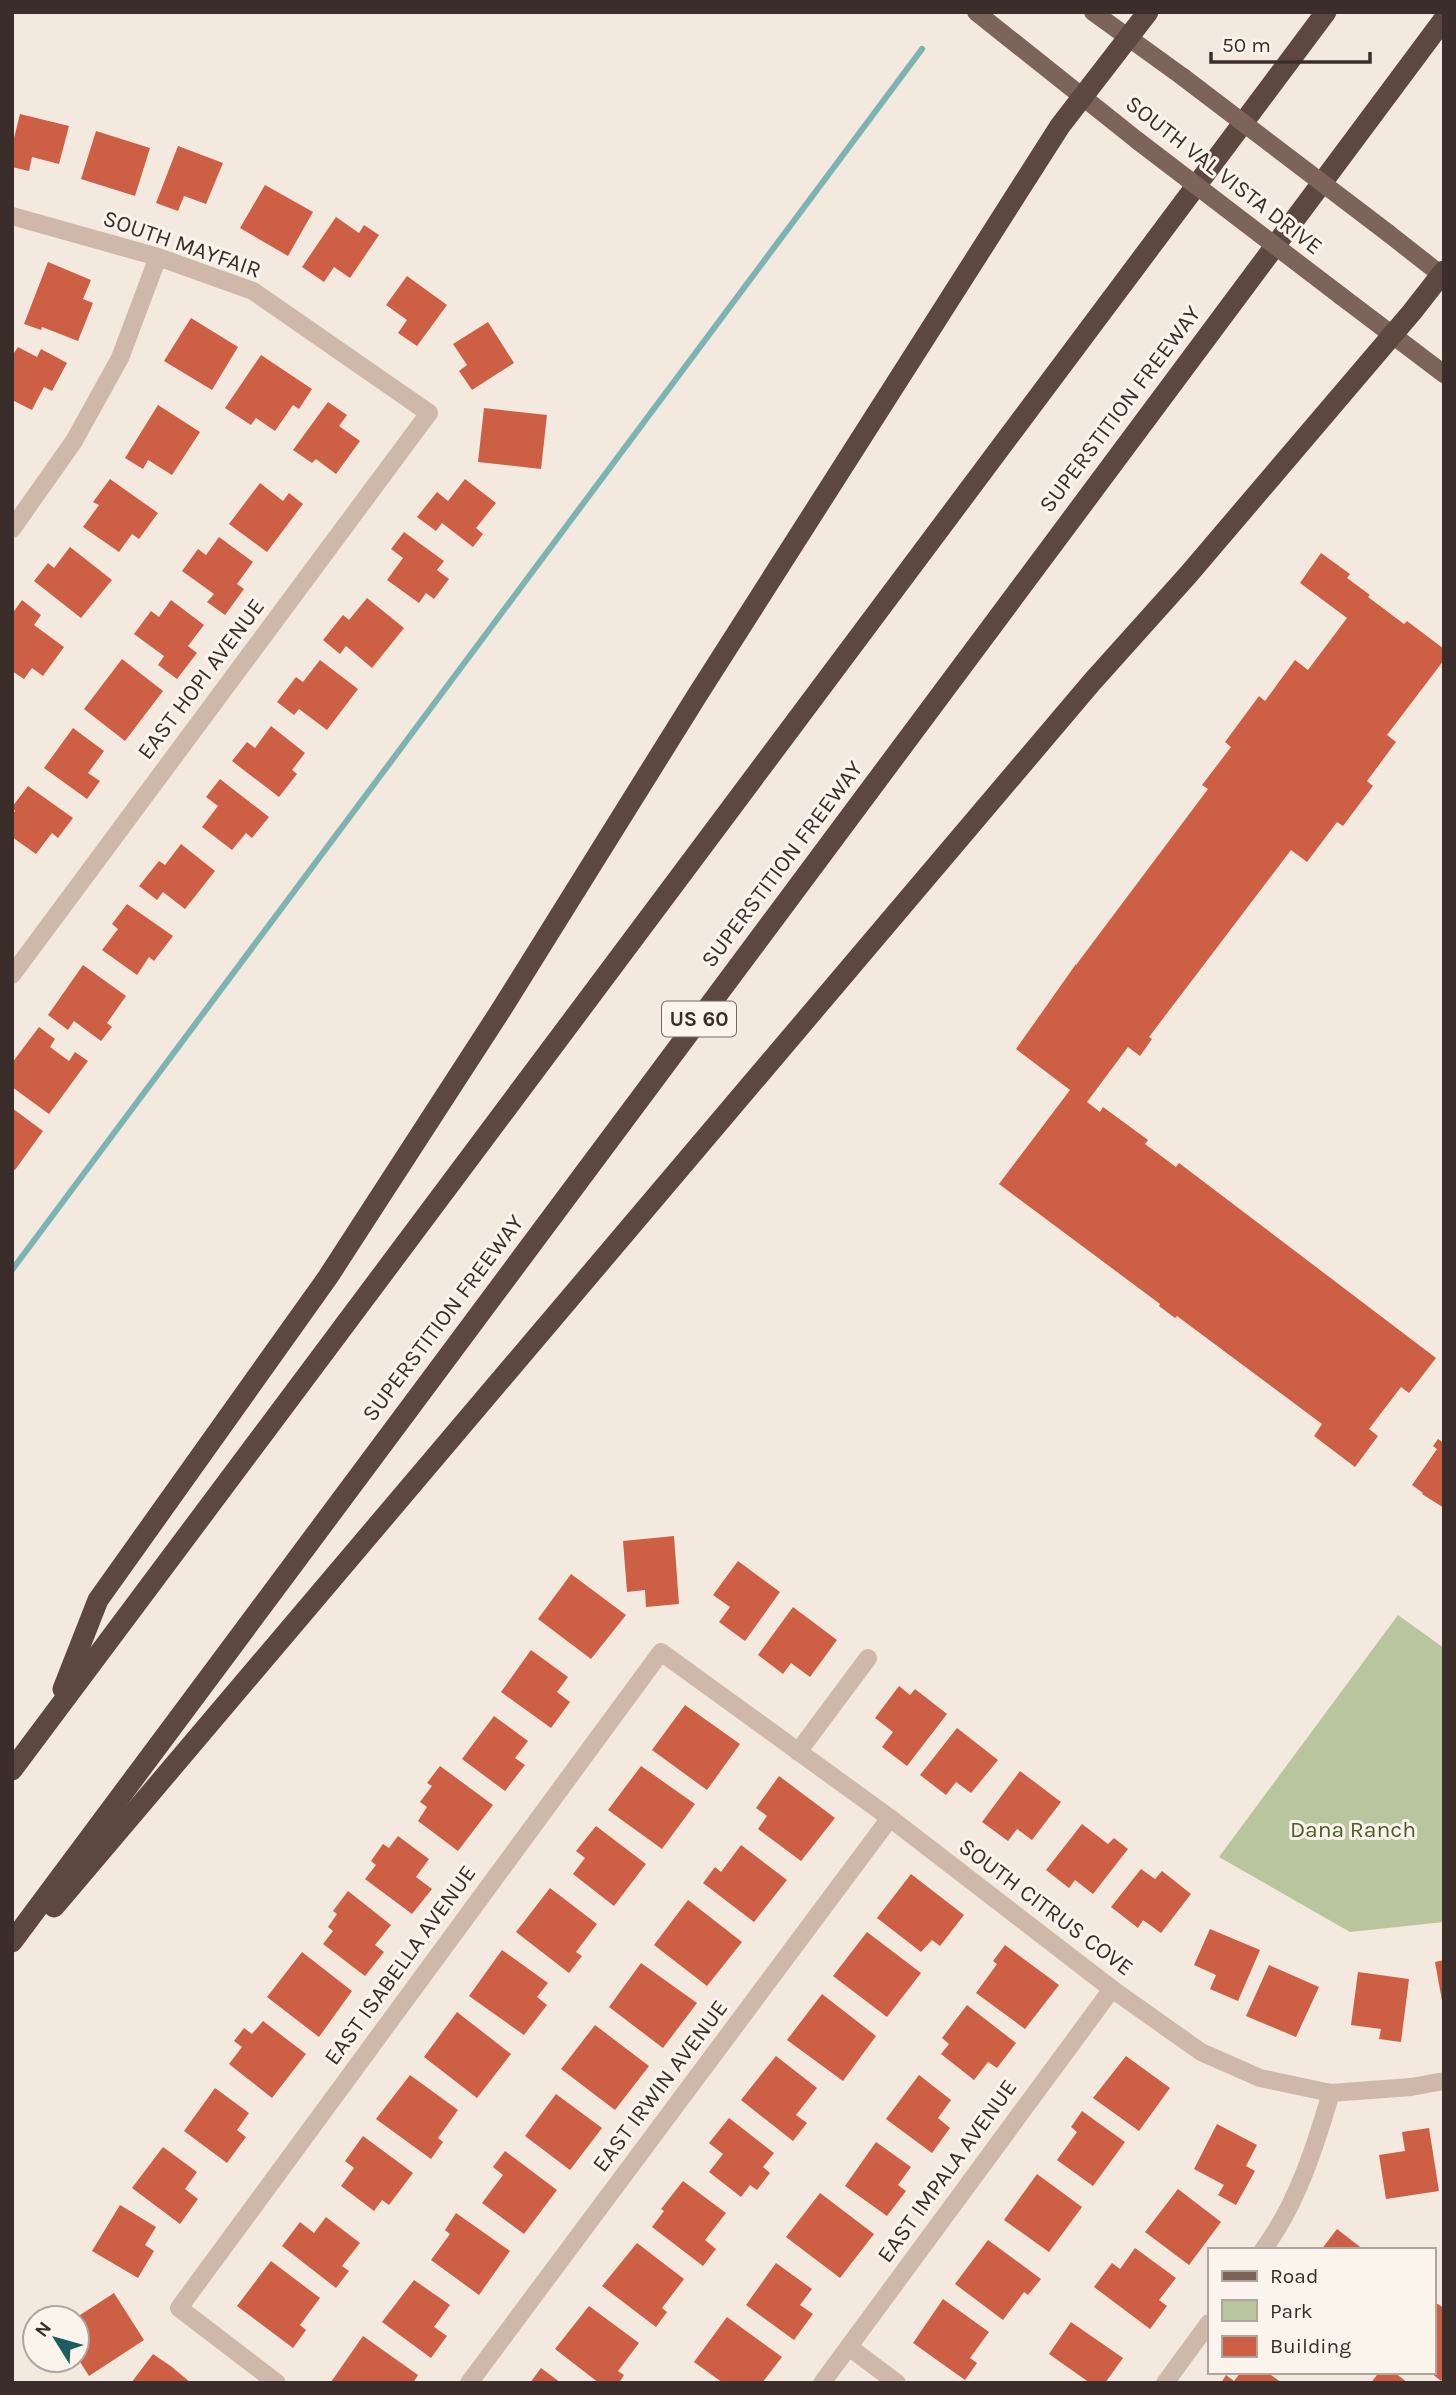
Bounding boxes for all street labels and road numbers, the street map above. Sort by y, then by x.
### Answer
street label: SOUTH VAL VISTA DRIVE [1120,90,1328,260]
street label: SOUTH MAYFAIR [99,204,265,284]
street label: SUPERSTITION FREEWAY [1034,300,1207,518]
street label: EAST HOPI AVENUE [132,593,270,765]
street label: SUPERSTITION FREEWAY [696,755,869,973]
road number: US 60 [662,1002,736,1036]
street label: SUPERSTITION FREEWAY [357,1209,530,1427]
street label: SOUTH CITRUS COVE [954,1833,1138,1981]
street label: EAST ISABELLA AVENUE [319,1860,481,2070]
street label: EAST IRWIN AVENUE [587,1995,733,2177]
street label: EAST IMPALA AVENUE [872,2074,1022,2268]

